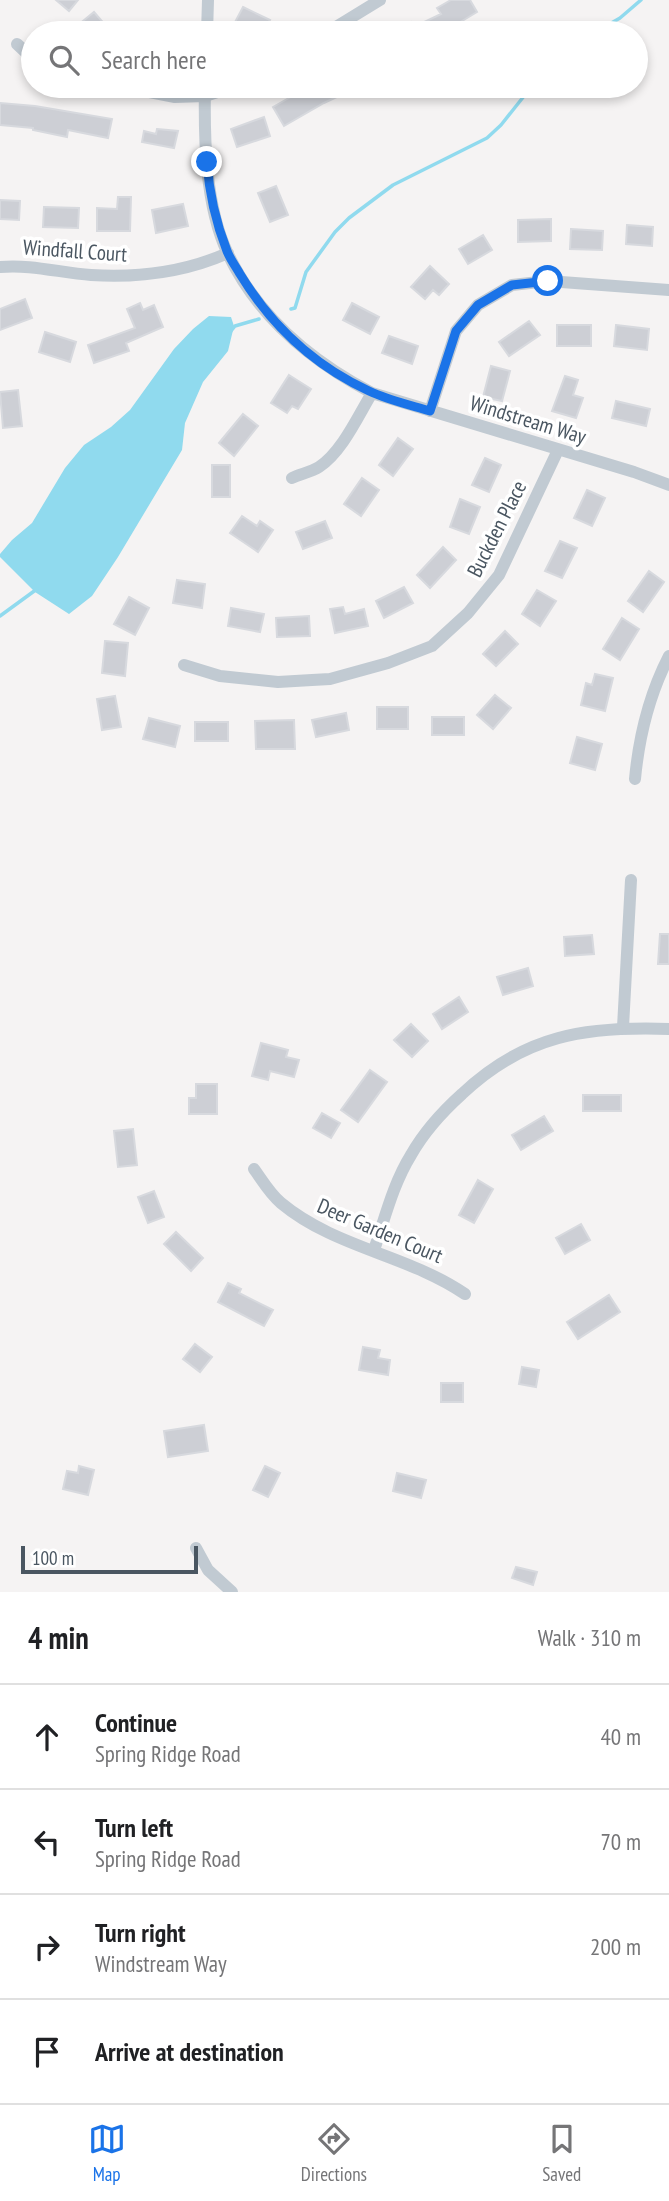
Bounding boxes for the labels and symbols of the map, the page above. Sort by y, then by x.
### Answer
route end [191,146,222,177]
street label: Windfall Court [22,233,128,268]
route start [532,265,563,296]
street label: Windstream Way [467,389,590,450]
street label: Buckden Place [461,476,532,582]
street label: Deer Garden Court [313,1192,447,1269]
scale bar [21,1543,198,1575]

